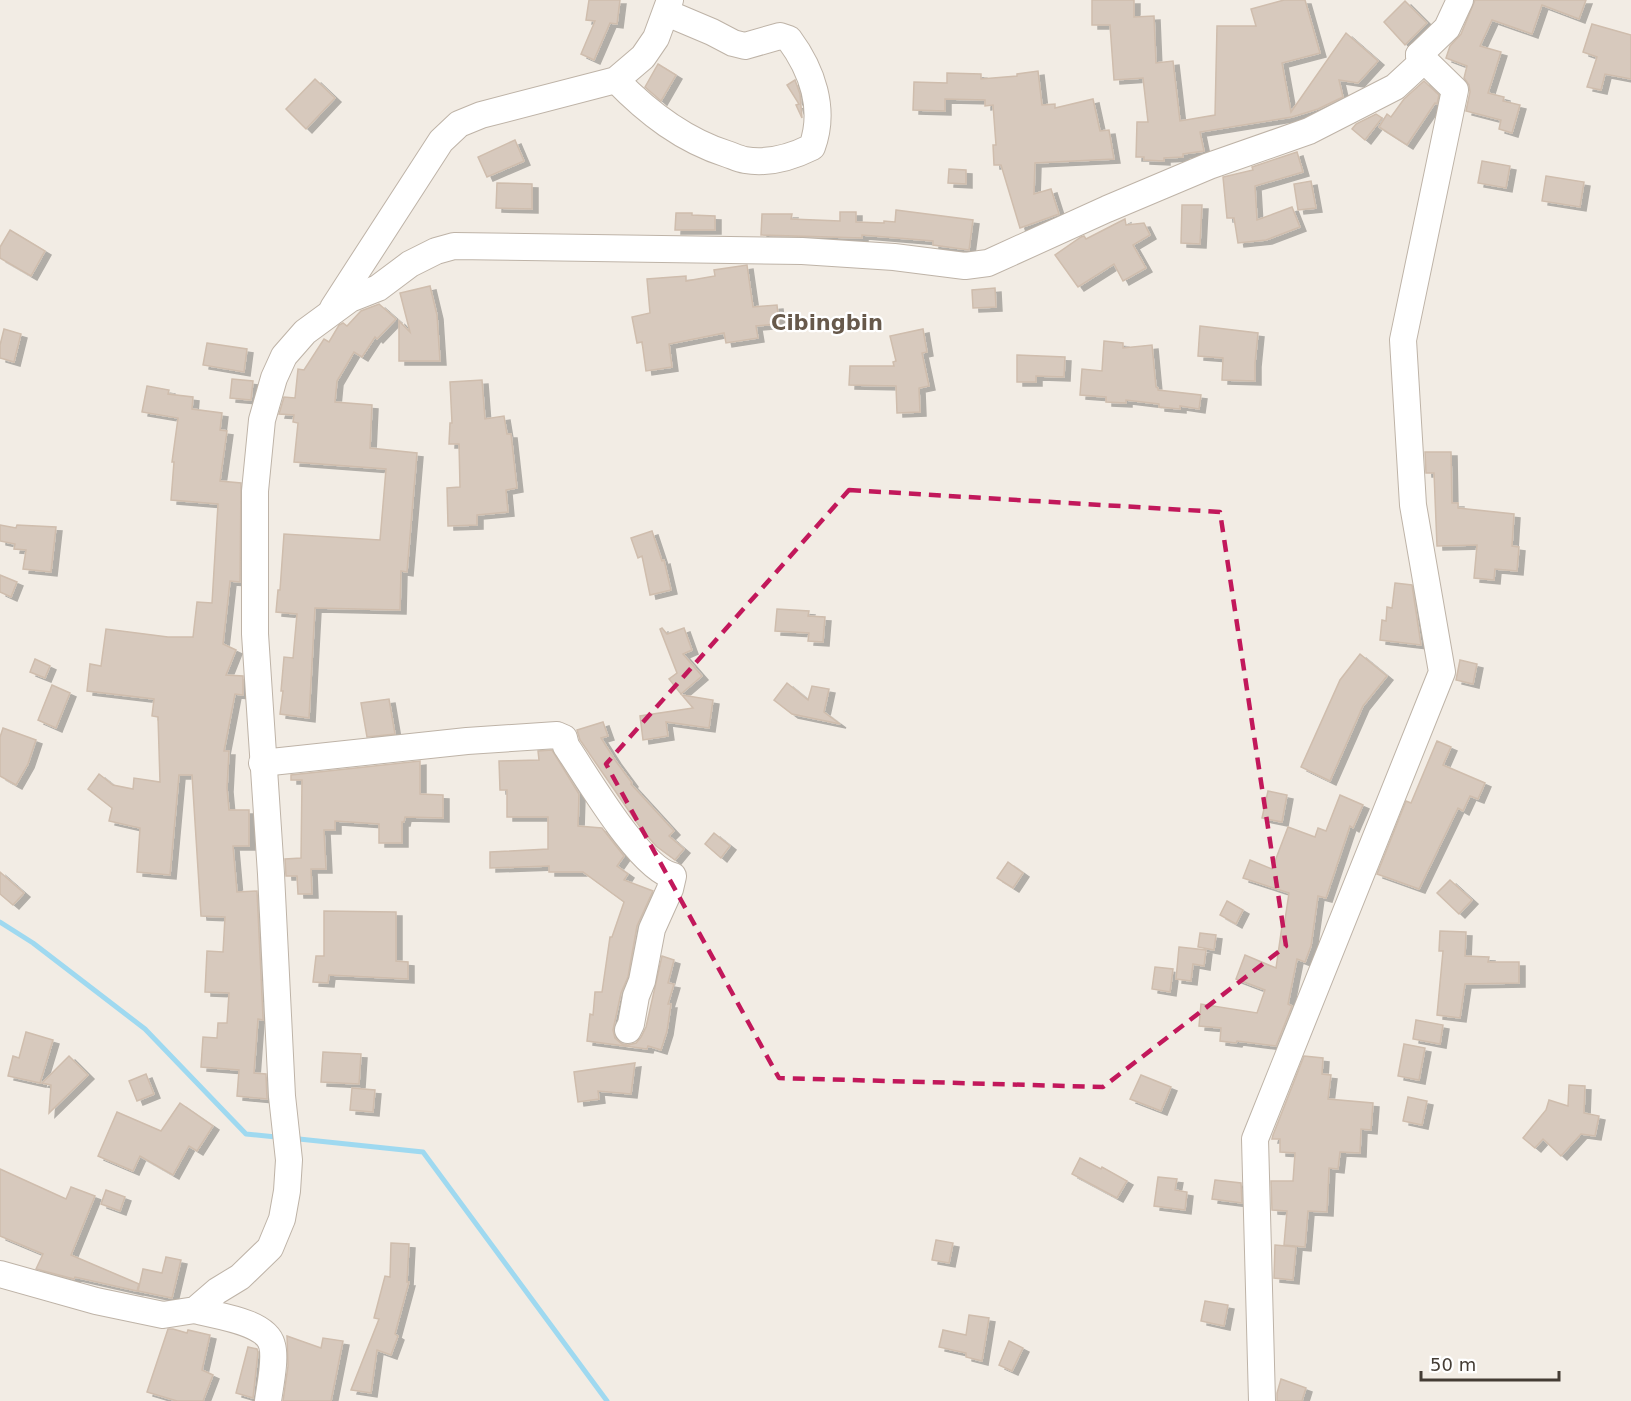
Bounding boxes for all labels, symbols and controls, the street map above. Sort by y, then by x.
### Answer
district label: Cibingbin [771,311,883,335]
scale bar [1421,1344,1559,1382]
text: 50 m [1430,1354,1476,1375]

